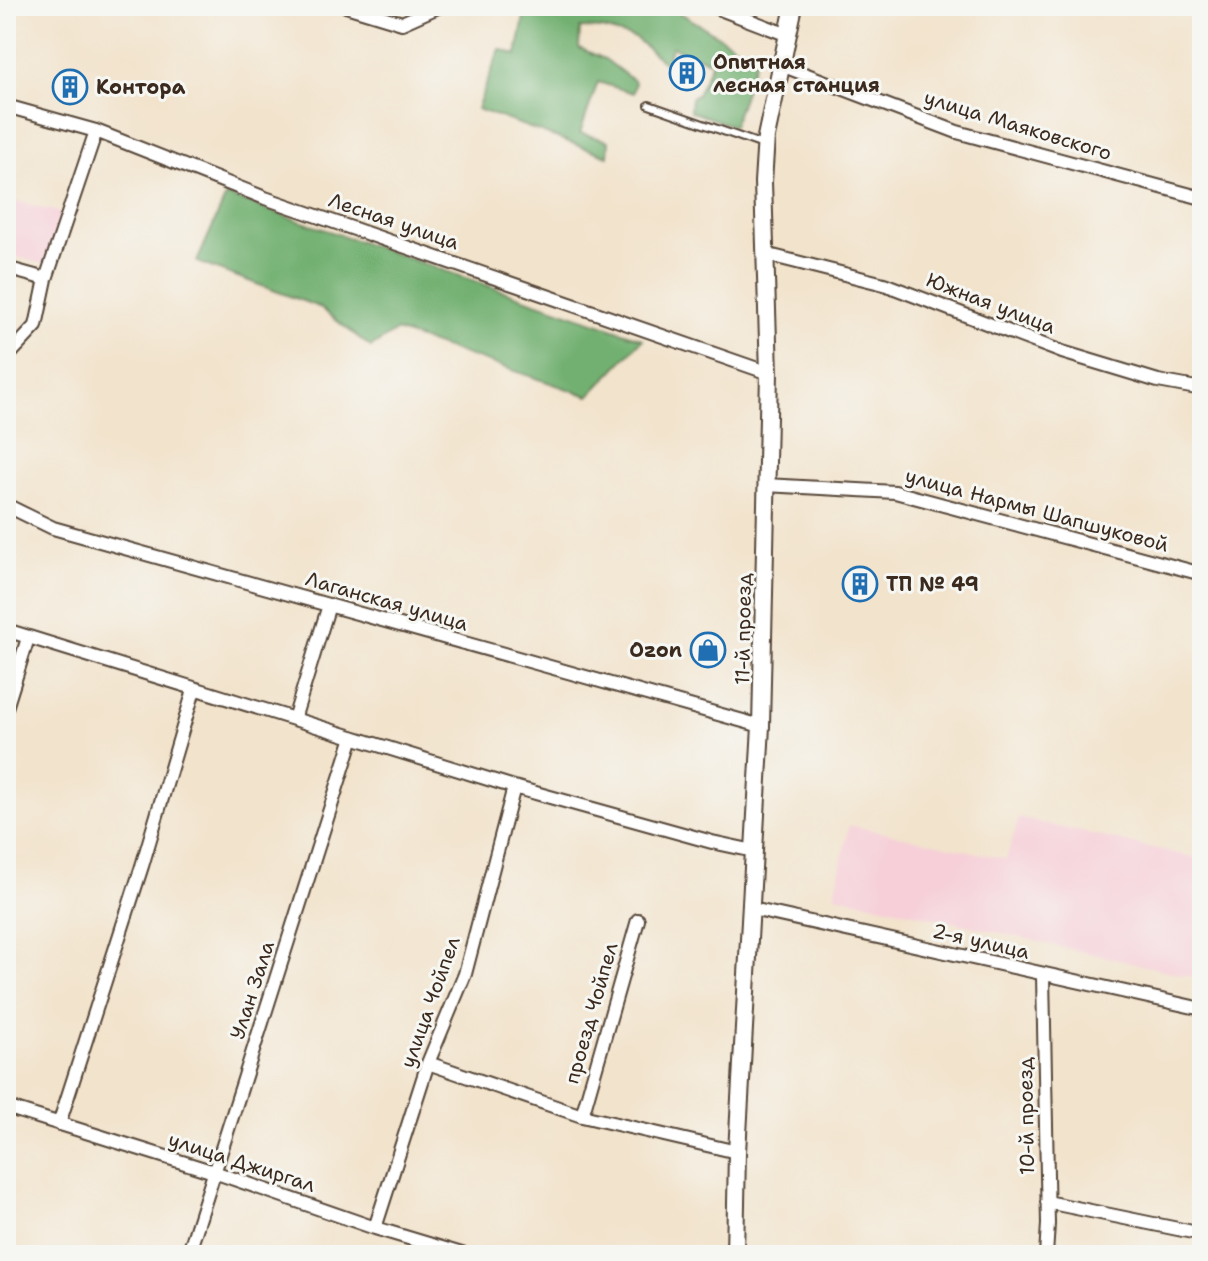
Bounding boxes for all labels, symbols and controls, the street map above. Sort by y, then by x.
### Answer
place label: Опытная лесная станция [713,49,880,98]
building icon: Опытная лесная станция [668,54,706,92]
building icon: Контора [51,68,89,106]
place label: Контора [96,74,186,100]
street label: улица Маяковского [921,84,1115,166]
street label: Лесная улица [325,187,463,256]
street label: Южная улица [923,266,1060,340]
street label: улица Нармы Шапшуковой [902,462,1172,558]
street label: Лаганская улица [303,565,472,637]
building icon: ТП № 49 [841,565,879,603]
place label: ТП № 49 [886,571,979,597]
street label: 11-й проезд [729,572,757,685]
shop icon: Ozon [689,631,727,669]
place label: Ozon [629,637,682,663]
street label: 2-я улица [930,917,1033,965]
street label: улица Чойпел [394,933,466,1071]
street label: Улан Зала [224,937,280,1042]
street label: проезд Чойпел [558,939,624,1087]
street label: 10-й проезд [1012,1056,1040,1175]
street label: улица Джиргал [165,1126,319,1198]

